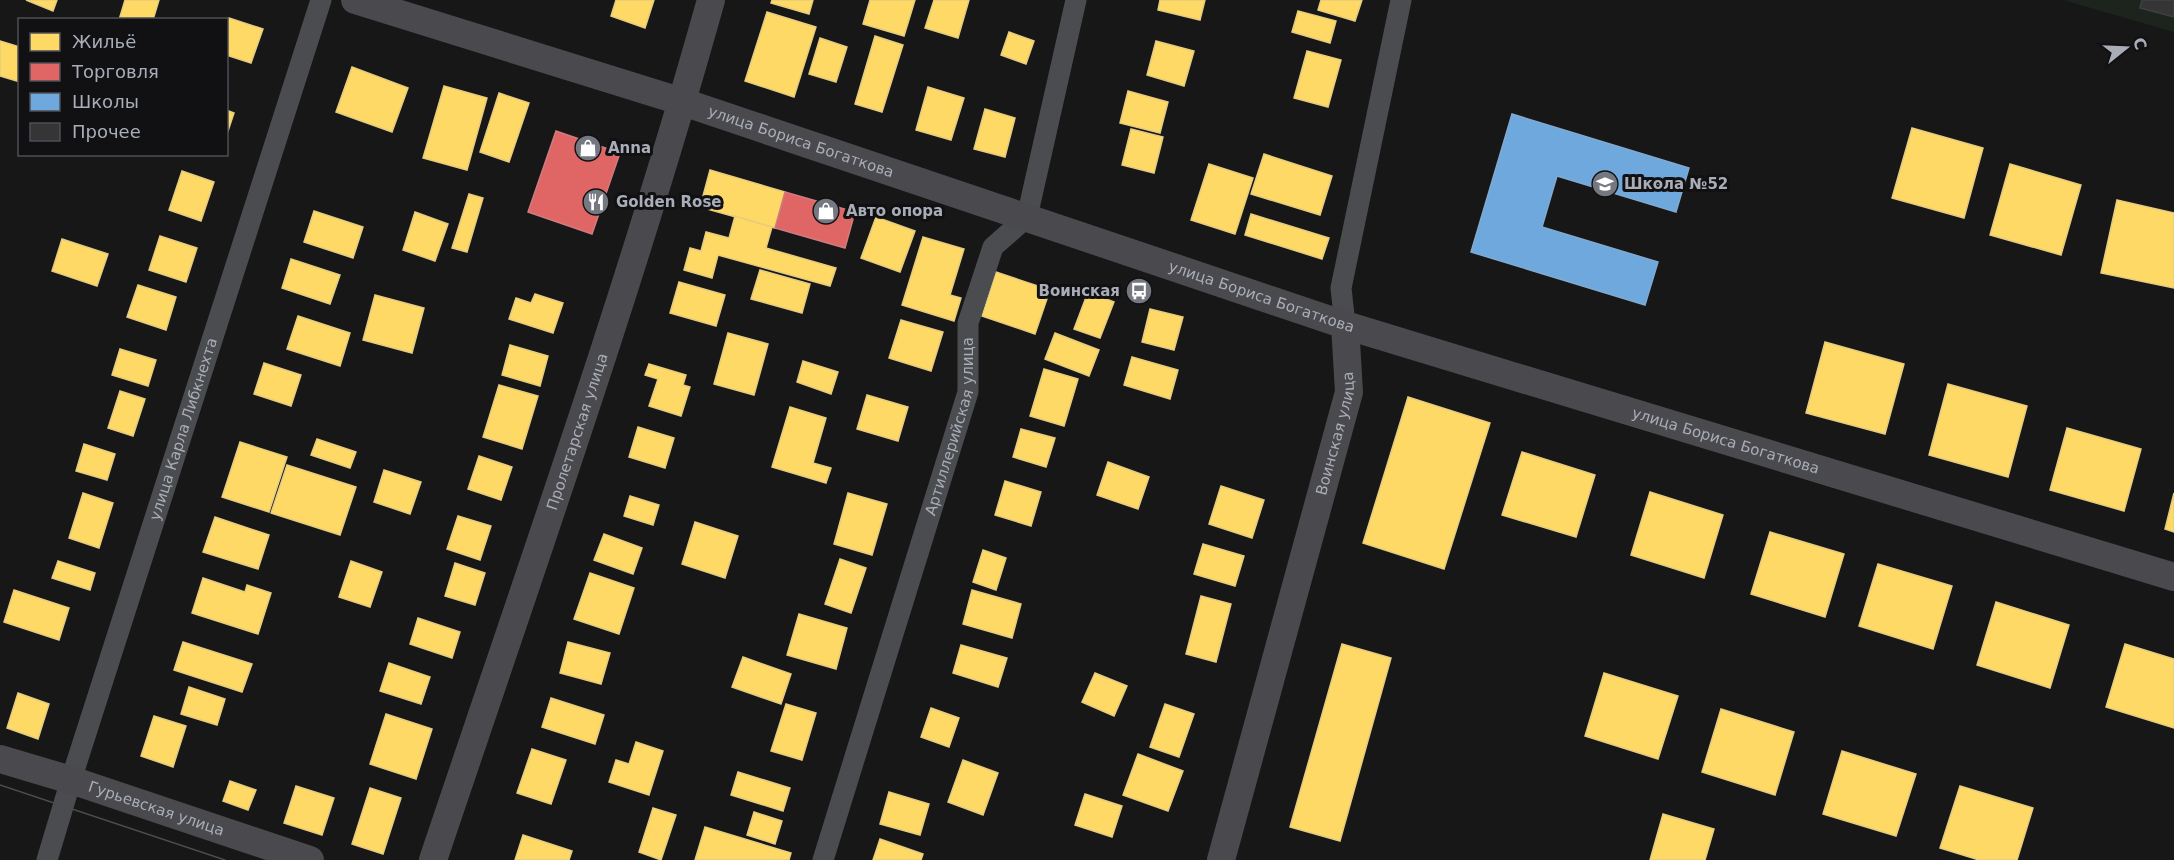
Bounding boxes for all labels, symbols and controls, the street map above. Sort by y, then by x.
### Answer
legend [18,18,228,156]
north arrow [2096,18,2156,78]
text: Жильё [72,31,136,52]
text: С [2129,35,2151,52]
text: Торговля [71,61,159,82]
text: Школы [72,91,139,112]
street label: улица Бориса Богаткова [706,102,896,181]
text: Прочее [72,121,141,142]
shop icon: Anna [573,133,603,163]
place label: Anna [608,139,651,157]
school or university icon: Школа №52 [1590,169,1620,199]
place label: Школа №52 [1624,175,1728,193]
restaurant icon: Golden Rose [581,187,611,217]
place label: Golden Rose [616,193,722,211]
shop icon: Авто опора [811,196,841,226]
place label: Авто опора [846,202,943,220]
street label: улица Бориса Богаткова [1166,257,1357,336]
bus stop icon: Воинская [1124,276,1154,306]
place label: Воинская [1039,282,1120,300]
street label: улица Карла Либкнехта [146,336,221,523]
street label: Артиллерийская улица [921,337,977,518]
street label: Пролетарская улица [543,351,612,513]
street label: Воинская улица [1312,371,1358,497]
street label: улица Бориса Богаткова [1630,404,1822,478]
street label: Гурьевская улица [86,777,227,840]

